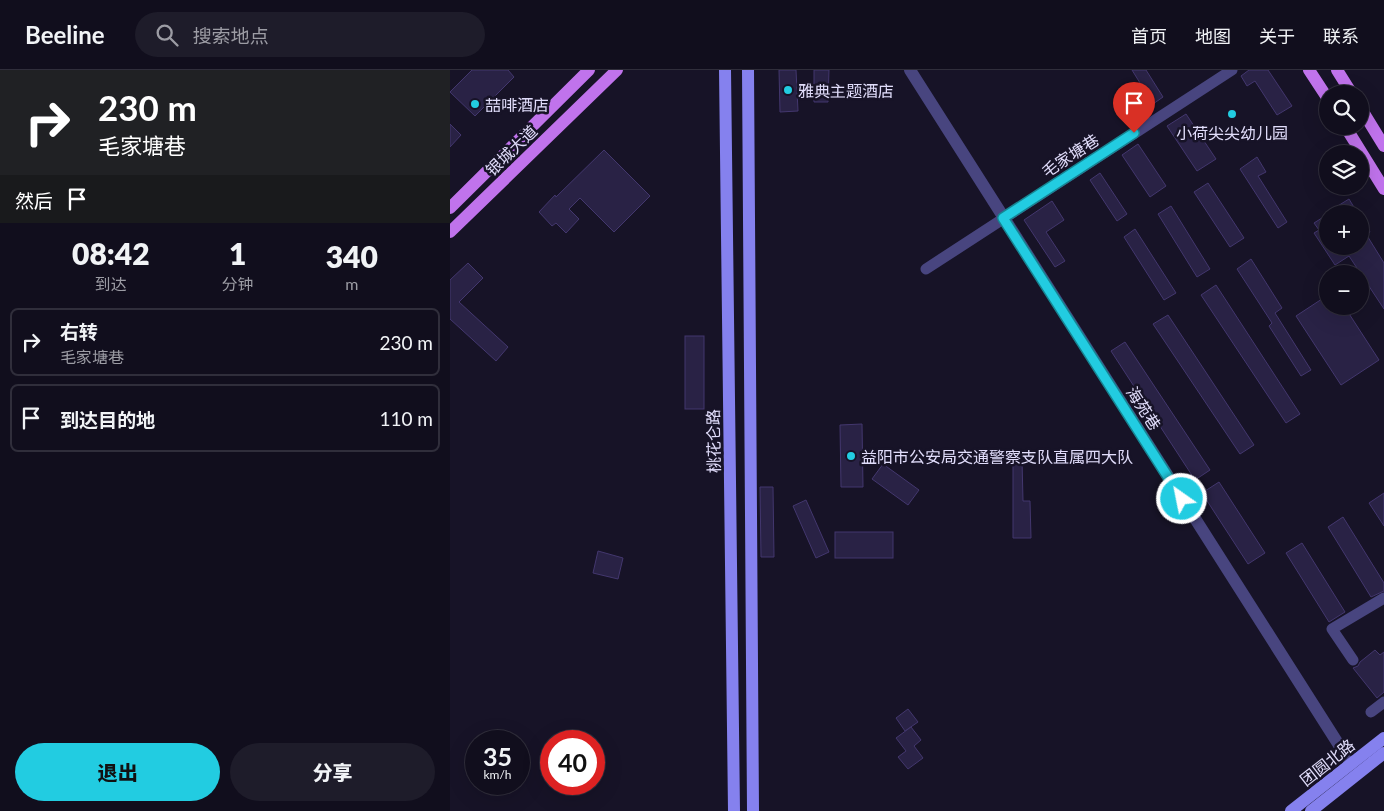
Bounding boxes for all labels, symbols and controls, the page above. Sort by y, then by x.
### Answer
search box [135,12,485,57]
text: Beeline [25,20,105,49]
icon: search [153,21,181,49]
text: 搜索地点 [193,24,269,47]
text: 首页 [1131,25,1167,47]
text: 地图 [1195,25,1231,47]
text: 关于 [1259,25,1295,47]
text: 联系 [1323,25,1359,47]
place label: 雅典主题酒店 [798,81,894,100]
pin [1113,82,1155,133]
marker: 雅典主题酒店 [782,84,794,96]
map controls [1319,85,1369,315]
button: search [1319,85,1369,135]
text: 230 m [98,86,197,128]
icon: arrive [1120,89,1148,117]
icon: right [15,90,80,155]
place label: 喆啡酒店 [485,95,549,114]
marker: 喆啡酒店 [469,98,481,110]
marker: 小荷尖尖幼儿园 [1226,108,1238,120]
street label: 银城大道 [481,121,541,179]
place label: 小荷尖尖幼儿园 [1176,123,1288,142]
street label: 毛家塘巷 [1038,130,1102,180]
text: 毛家塘巷 [98,132,186,159]
button: layers [1319,145,1369,195]
icon: arrive [63,185,91,213]
text: 然后 [15,189,53,212]
button: + [1319,205,1369,255]
text: 08:42 [72,235,150,271]
text: 1 [229,235,246,271]
text: 340 [326,238,378,274]
button: − [1319,265,1369,315]
text: 到达 [95,274,127,293]
text: 分钟 [222,274,254,293]
text: m [345,274,358,293]
text: 右转 [60,320,98,343]
icon: right [17,328,45,356]
text: 230 m [379,331,433,354]
text: 毛家塘巷 [60,347,124,366]
street label: 海苑巷 [1123,383,1165,433]
icon: arrive [17,404,45,432]
text: 110 m [379,407,433,430]
text: 到达目的地 [60,408,155,431]
street label: 桃花仑路 [703,409,723,473]
place label: 益阳市公安局交通警察支队直属四大队 [861,447,1133,466]
marker: 益阳市公安局交通警察支队直属四大队 [845,450,857,462]
position arrow [1155,472,1207,524]
speed limit sign: 40 [540,730,605,795]
street label: 团圆北路 [1296,735,1358,789]
text: 35 [483,741,512,771]
button: 退出 [15,743,220,801]
button: 分享 [230,743,435,801]
text: km/h [483,767,512,782]

